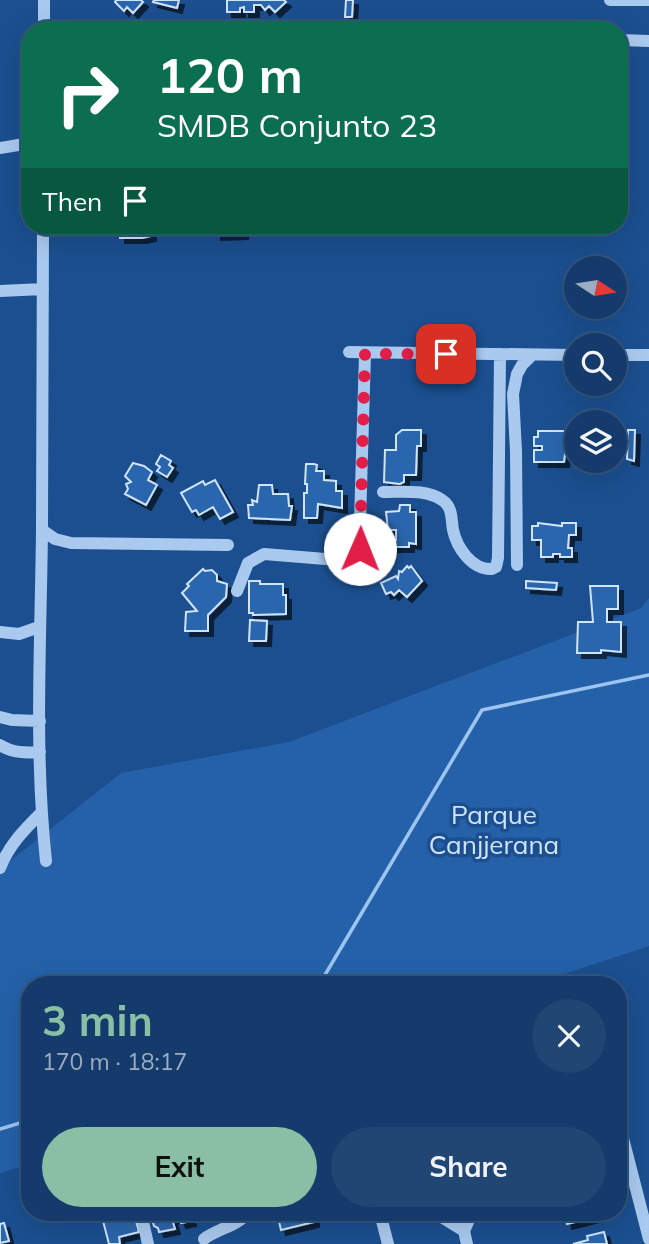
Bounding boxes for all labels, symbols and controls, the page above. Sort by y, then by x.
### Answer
text: 120 m [157,44,303,105]
icon: right [42,49,133,140]
text: SMDB Conjunto 23 [157,105,437,145]
icon: arrive [116,182,154,220]
text: Then [42,185,102,218]
north arrow [564,256,626,318]
map controls [564,256,627,473]
pin [416,324,476,384]
button: search [564,333,627,396]
icon: arrive [427,335,465,373]
button: layers [564,410,627,473]
position arrow [323,512,397,586]
park label: Parque Canjjerana [429,798,559,861]
text: 3 min [42,994,153,1047]
button: close [532,999,606,1073]
text: 170 m · 18:17 [42,1047,187,1076]
button: Exit [42,1127,317,1207]
button: Share [331,1127,606,1207]

